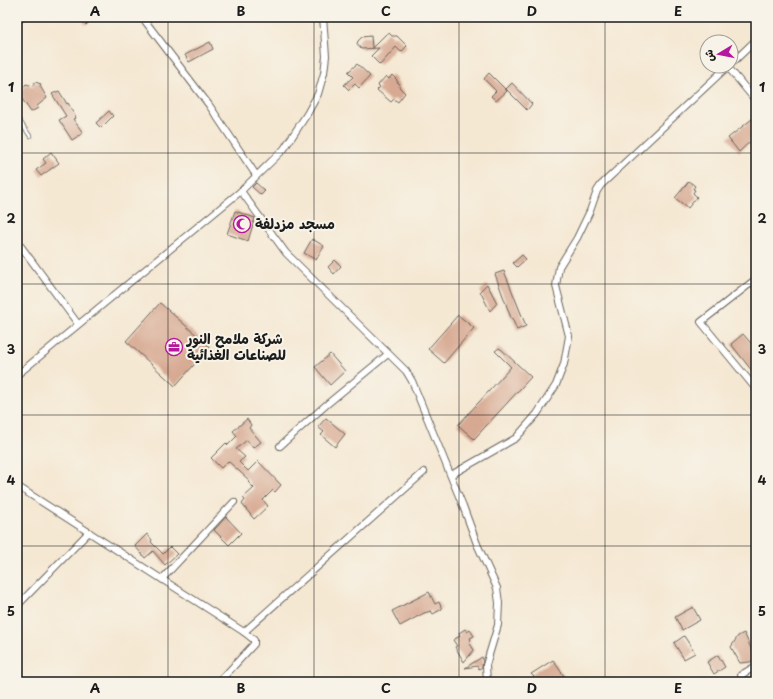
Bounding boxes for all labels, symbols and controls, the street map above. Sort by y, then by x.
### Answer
text: A [90,1,100,20]
text: B [237,1,246,20]
text: C [381,1,391,20]
text: D [527,1,537,20]
text: E [674,1,682,20]
north arrow [699,34,739,74]
text: ش [699,48,718,63]
text: 1 [8,77,14,96]
text: 1 [759,77,765,96]
text: 2 [6,208,16,227]
text: 2 [757,208,767,227]
place label: مسجد مزدلفة [255,213,335,234]
mosque icon: مسجد مزدلفة [232,214,252,234]
place label: شركة ملامح النور للصناعات الغذائية [185,328,286,365]
office icon: شركة ملامح النور للصناعات الغذائية [164,337,184,357]
text: 3 [7,339,16,358]
text: 3 [758,339,767,358]
text: 4 [7,470,16,489]
text: 4 [758,470,767,489]
text: 5 [7,601,15,620]
text: 5 [758,601,766,620]
text: A [90,678,100,697]
text: B [237,678,246,697]
text: C [381,678,391,697]
text: D [527,678,537,697]
text: E [674,678,682,697]

